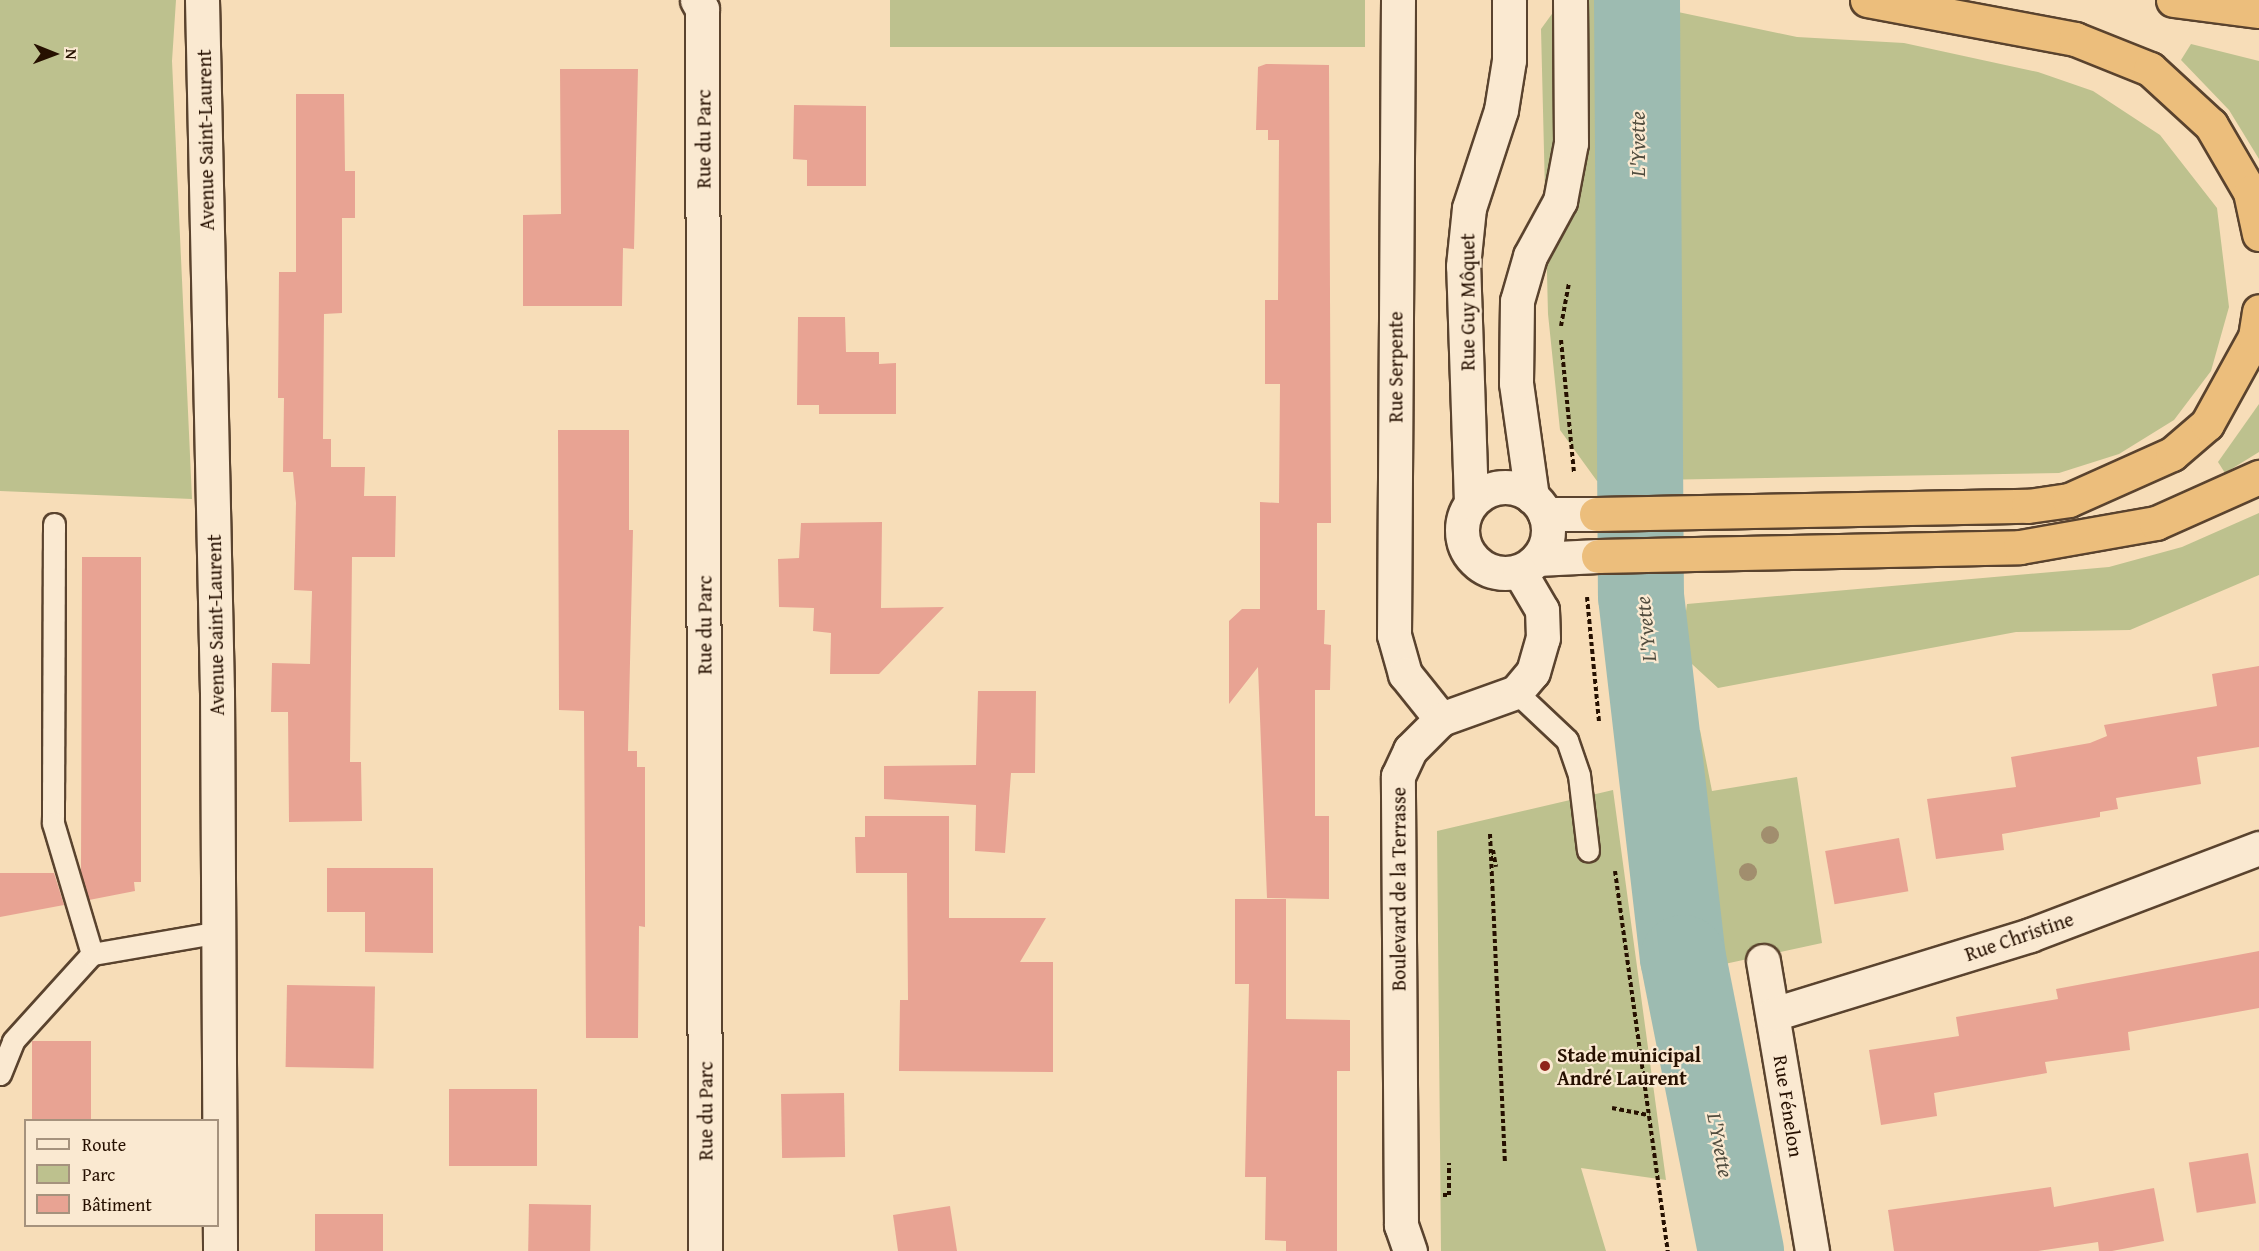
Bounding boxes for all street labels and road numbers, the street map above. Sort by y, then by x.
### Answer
street label: Avenue Saint-Laurent [191,49,219,231]
street label: Rue du Parc [691,89,715,189]
street label: Rue Guy Môquet [1455,233,1479,371]
street label: Rue Serpente [1383,311,1407,423]
street label: Avenue Saint-Laurent [201,534,229,716]
street label: Rue du Parc [692,575,716,675]
street label: Boulevard de la Terrasse [1386,787,1410,991]
street label: Rue Christine [1962,906,2076,966]
street label: Rue Fénelon [1769,1053,1809,1159]
street label: Rue du Parc [693,1061,717,1161]

